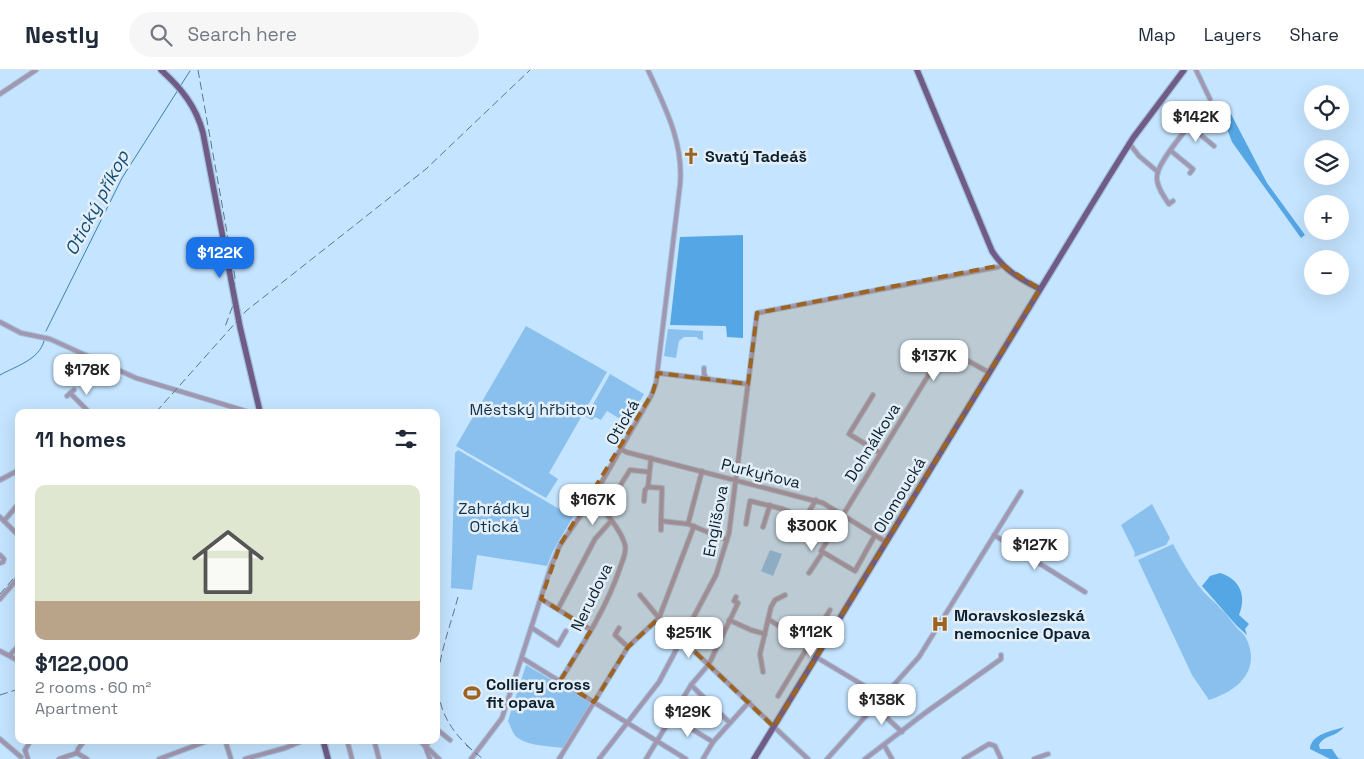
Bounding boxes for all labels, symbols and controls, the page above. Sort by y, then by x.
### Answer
search box [129,12,479,57]
text: Nestly [25,19,99,50]
icon: search [147,21,175,49]
text: Search here [187,22,297,47]
text: Map [1138,23,1176,46]
text: Layers [1204,23,1261,46]
text: Share [1289,23,1339,46]
map controls [1304,85,1349,295]
button: locate [1304,85,1349,130]
pin: $142K [1161,100,1231,143]
text: $142K [1173,106,1219,127]
button: layers [1304,140,1349,185]
water label: Otický příkop [59,145,134,259]
church icon: Svatý Tadeáš [681,146,701,166]
place label: Svatý Tadeáš [705,146,807,167]
button: + [1304,195,1349,240]
pin: $122K [185,236,255,279]
text: $122K [197,242,243,263]
button: − [1304,250,1349,295]
pin: $137K [899,340,969,382]
text: $137K [911,345,957,366]
pin: $178K [52,354,122,396]
text: $178K [64,359,110,380]
street label: Otická [601,396,644,449]
park label: Městský hřbitov [469,399,595,420]
street label: Dohnálkova [840,399,905,485]
icon: filters [392,425,420,453]
text: 11 homes [35,426,126,453]
street label: Olomoucká [868,453,930,537]
street label: Purkyňova [719,454,803,493]
pin: $167K [558,484,628,526]
street label: Englišova [698,484,733,559]
text: $167K [570,489,616,510]
park label: Zahrádky Otická [458,498,530,537]
pin: $300K [777,510,847,552]
text: $300K [787,515,837,536]
icon: home [183,517,273,607]
pin: $127K [1000,528,1070,571]
text: $127K [1012,534,1058,555]
street label: Nerudova [566,560,617,635]
place label: Moravskoslezská nemocnice Opava [954,605,1090,644]
hospital icon: Moravskoslezská nemocnice Opava [930,614,950,634]
pin: $251K [654,616,724,659]
pin: $112K [776,616,846,658]
text: $112K [789,621,833,642]
text: $251K [666,622,712,643]
text: $122,000 [35,650,129,677]
place label: Colliery cross fit opava [486,674,590,713]
text: 2 rooms · 60 m² [35,677,151,698]
sports icon: Colliery cross fit opava [462,683,482,703]
pin: $138K [847,684,917,726]
text: $138K [859,689,905,710]
pin: $129K [653,696,723,738]
text: Apartment [35,698,118,719]
text: $129K [665,701,711,722]

